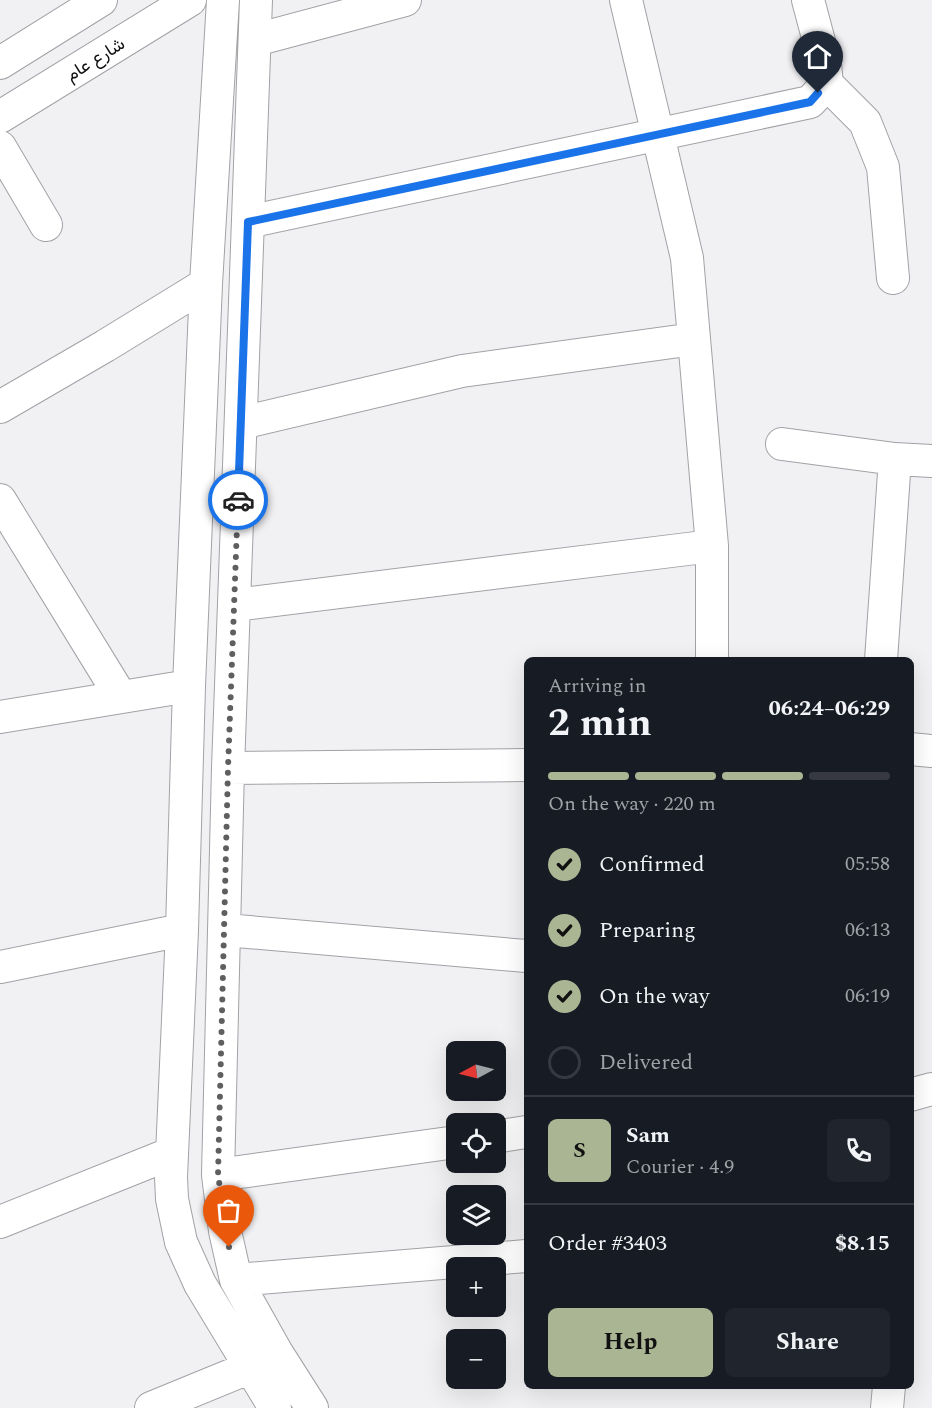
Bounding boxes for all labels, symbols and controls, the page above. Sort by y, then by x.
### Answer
street label: شارع عام [60,31,130,88]
pin [792,31,843,93]
icon: home [801,40,834,73]
courier [208,470,268,530]
icon: car [222,484,255,517]
text: Arriving in [548,671,646,701]
text: 06:24–06:29 [768,692,890,725]
text: 2 min [548,694,652,753]
text: On the way · 220 m [548,789,716,819]
icon: check [548,848,581,881]
text: Confirmed [599,848,705,881]
text: 05:58 [845,849,890,879]
icon: check [548,914,581,947]
text: Preparing [599,914,696,947]
text: 06:13 [845,915,890,945]
icon: check [548,980,581,1013]
text: On the way [599,980,710,1013]
text: 06:19 [845,981,890,1011]
north arrow [446,1041,506,1101]
map controls [446,1041,506,1389]
text: Delivered [599,1046,693,1079]
button: locate [446,1113,506,1173]
text: Sam [626,1119,670,1152]
button: phone [827,1119,890,1182]
text: S [573,1134,586,1167]
text: Courier · 4.9 [626,1152,734,1182]
pin [203,1185,254,1247]
button: layers [446,1185,506,1245]
icon: bag [212,1194,245,1227]
text: Order #3403 [548,1227,667,1260]
text: $8.15 [835,1227,890,1260]
button: + [446,1257,506,1317]
button: Help [548,1308,713,1377]
button: Share [725,1308,890,1377]
button: − [446,1329,506,1389]

